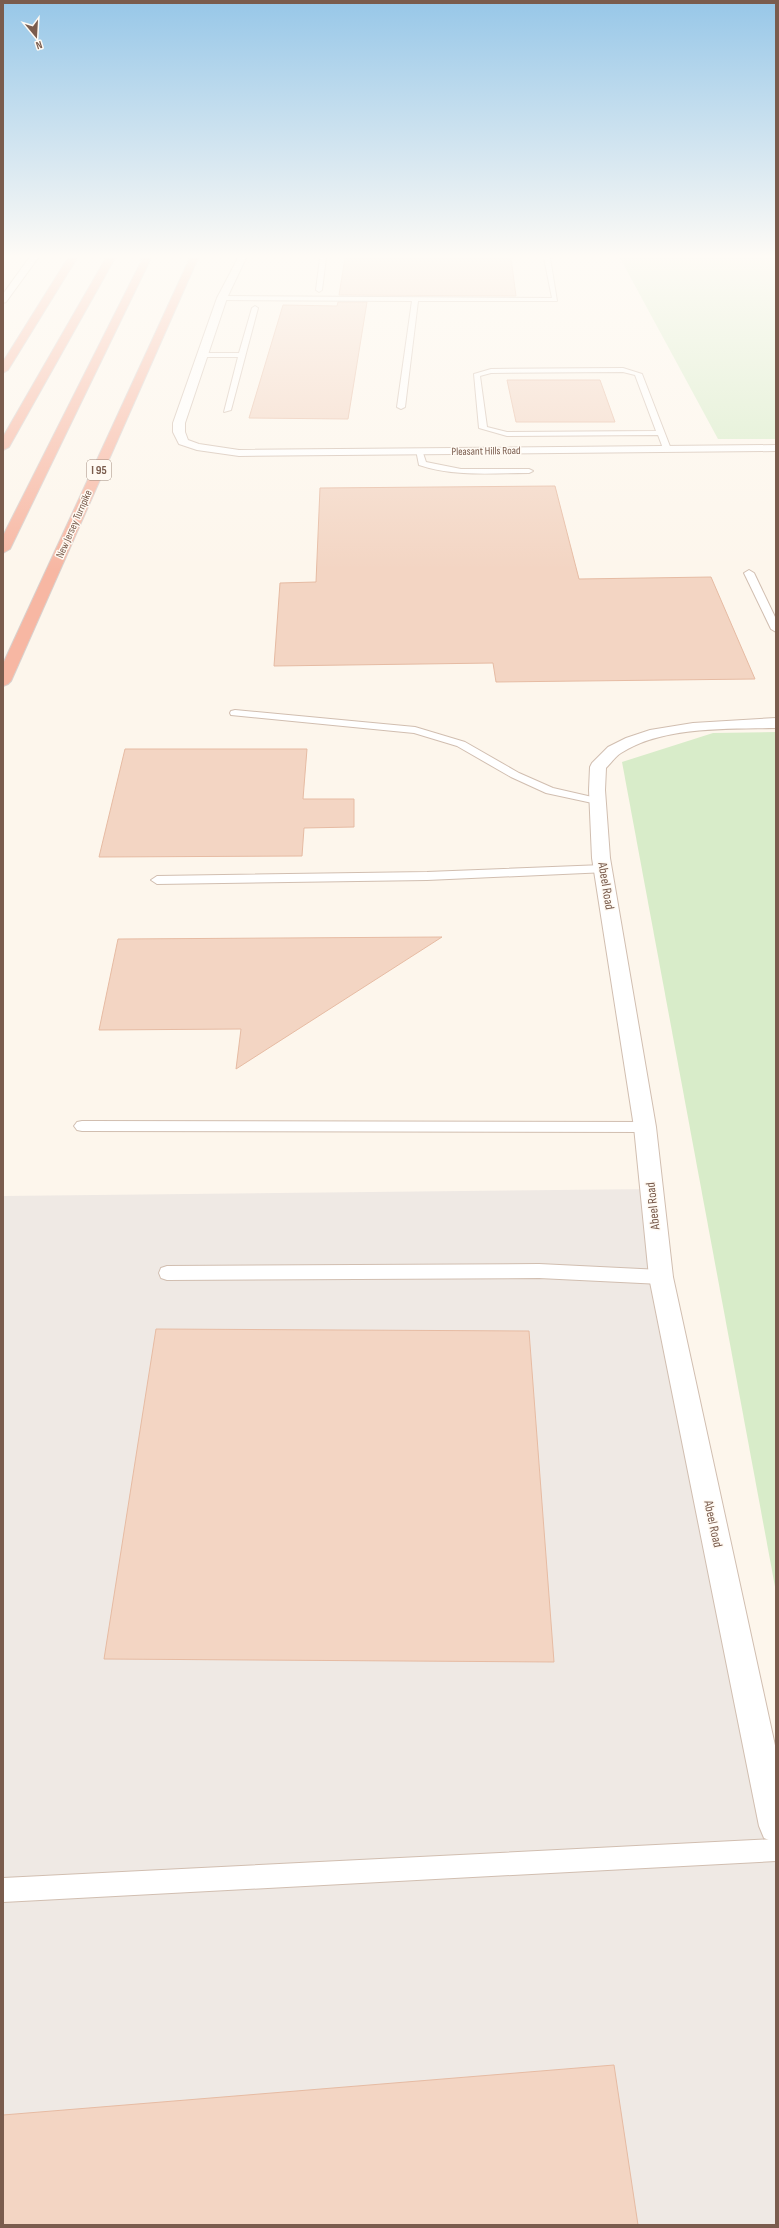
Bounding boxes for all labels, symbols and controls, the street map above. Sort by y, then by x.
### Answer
north arrow [16,16,56,56]
text: N [34,38,44,52]
street label: Pleasant Hills Road [451,444,521,458]
road number: I 95 [87,460,111,480]
street label: New Jersey Turnpike [53,488,95,560]
street label: Abeel Road [594,860,618,911]
street label: Abeel Road [643,1181,664,1232]
street label: Abeel Road [700,1498,726,1549]

